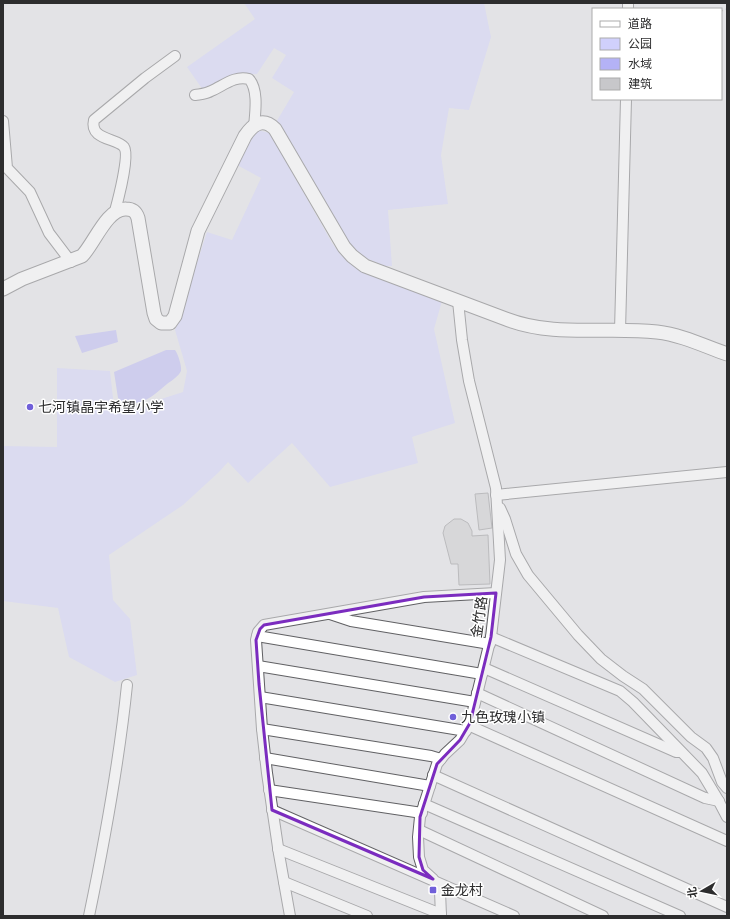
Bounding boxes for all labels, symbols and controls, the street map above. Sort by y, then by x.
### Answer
legend [592,8,722,100]
text: 道路 [628,17,652,31]
text: 公园 [628,37,652,51]
text: 水域 [628,57,652,71]
text: 建筑 [628,77,652,91]
place label: 七河镇晶宇希望小学 [38,399,164,415]
marker: 七河镇晶宇希望小学 [25,402,35,412]
street label: 金竹路 [468,595,490,639]
place label: 九色玫瑰小镇 [461,709,545,725]
marker: 九色玫瑰小镇 [448,712,458,722]
north arrow [682,871,722,911]
place label: 金龙村 [441,882,483,898]
marker: 金龙村 [428,885,438,895]
text: 北 [685,886,699,899]

